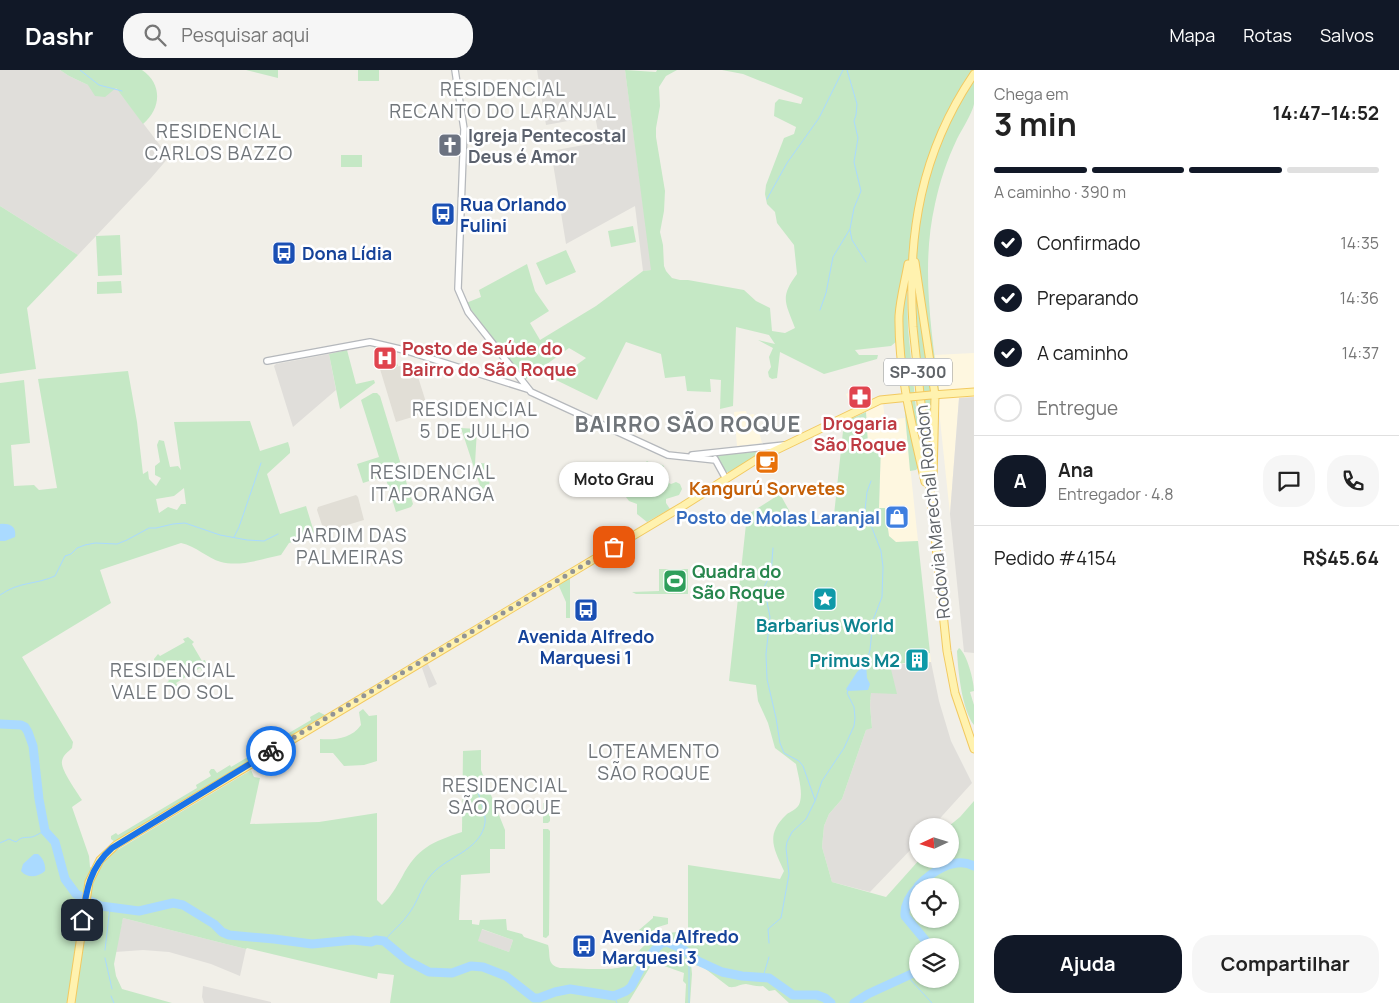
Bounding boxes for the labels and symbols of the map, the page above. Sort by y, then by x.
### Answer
district label: RESIDENCIAL RECANTO DO LARANJAL [389,76,617,124]
district label: RESIDENCIAL CARLOS BAZZO [145,118,293,166]
place label: Igreja Pentecostal Deus é Amor [468,123,626,168]
church icon: Igreja Pentecostal Deus é Amor [437,132,463,158]
place label: Rua Orlando Fulini [460,192,567,237]
bus stop icon: Rua Orlando Fulini [430,201,456,227]
bus stop icon: Dona Lídia [271,240,297,266]
place label: Dona Lídia [302,241,392,265]
place label: Posto de Saúde do Bairro do São Roque [402,336,577,381]
hospital icon: Posto de Saúde do Bairro do São Roque [372,345,398,371]
road number: SP-300 [884,358,952,386]
pharmacy icon: Drogaria São Roque [847,384,873,410]
district label: RESIDENCIAL 5 DE JULHO [412,396,538,444]
street label: Rodovia Marechal Rondon [909,404,955,620]
district label: BAIRRO SÃO ROQUE [575,409,801,439]
place label: Drogaria São Roque [813,411,907,456]
cafe icon: Kangurú Sorvetes [754,449,780,475]
district label: RESIDENCIAL ITAPORANGA [370,459,496,507]
callout: Moto Grau [559,462,669,497]
place label: Kangurú Sorvetes [689,476,845,500]
shop icon: Posto de Molas Laranjal [884,504,910,530]
place label: Posto de Molas Laranjal [676,505,880,529]
district label: JARDIM DAS PALMEIRAS [292,522,408,570]
pin [593,526,635,568]
place label: Quadra do São Roque [692,559,785,604]
sports icon: Quadra do São Roque [662,568,688,594]
place icon: Barbarius World [812,586,838,612]
bus stop icon: Avenida Alfredo Marquesi 1 [573,597,599,623]
place label: Barbarius World [756,613,894,637]
place label: Avenida Alfredo Marquesi 1 [518,624,654,669]
building icon: Primus M2 [904,647,930,673]
place label: Primus M2 [809,648,900,672]
district label: RESIDENCIAL VALE DO SOL [110,657,236,705]
courier [246,726,296,776]
district label: LOTEAMENTO SÃO ROQUE [588,738,720,786]
district label: RESIDENCIAL SÃO ROQUE [442,772,568,820]
north arrow [909,818,959,868]
pin [61,899,103,941]
place label: Avenida Alfredo Marquesi 3 [602,924,739,969]
bus stop icon: Avenida Alfredo Marquesi 3 [571,933,597,959]

